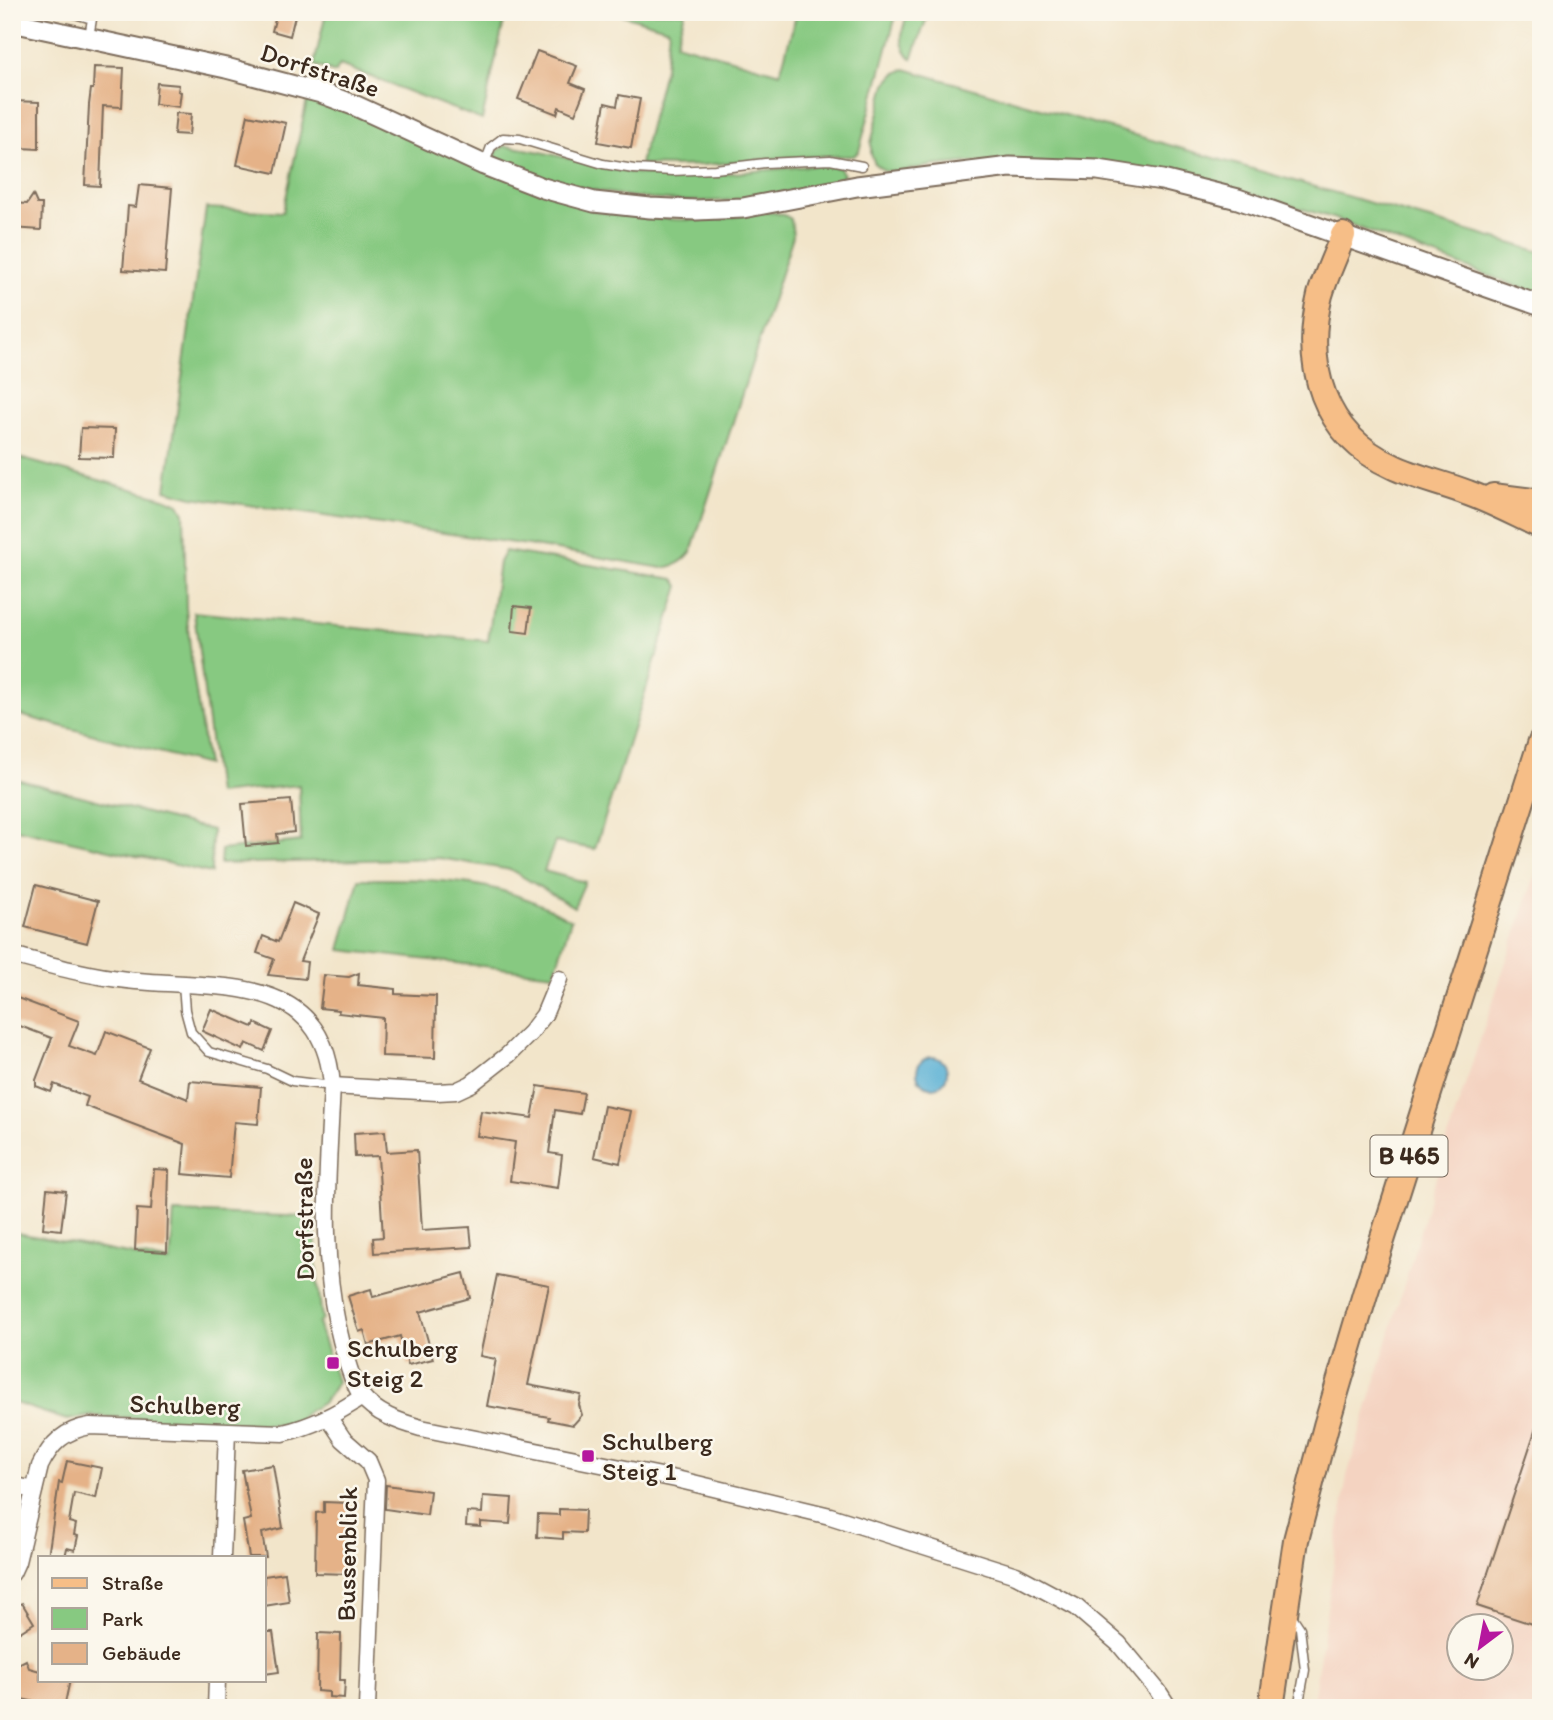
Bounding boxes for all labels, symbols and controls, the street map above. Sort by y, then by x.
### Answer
street label: Dorfstraße [256,36,384,104]
road number: B 465 [1370,1136,1448,1176]
street label: Dorfstraße [287,1157,321,1281]
place label: Schulberg Steig 2 [347,1332,459,1394]
marker: Schulberg Steig 2 [325,1355,341,1371]
street label: Schulberg [129,1387,242,1423]
place label: Schulberg Steig 1 [602,1425,714,1487]
marker: Schulberg Steig 1 [580,1448,596,1464]
street label: Bussenblick [330,1486,364,1622]
legend [38,1556,266,1682]
text: Straße [102,1570,163,1595]
text: Park [102,1606,144,1631]
north arrow [1444,1612,1514,1682]
text: Gebäude [102,1640,181,1665]
text: N [1460,1648,1483,1674]

